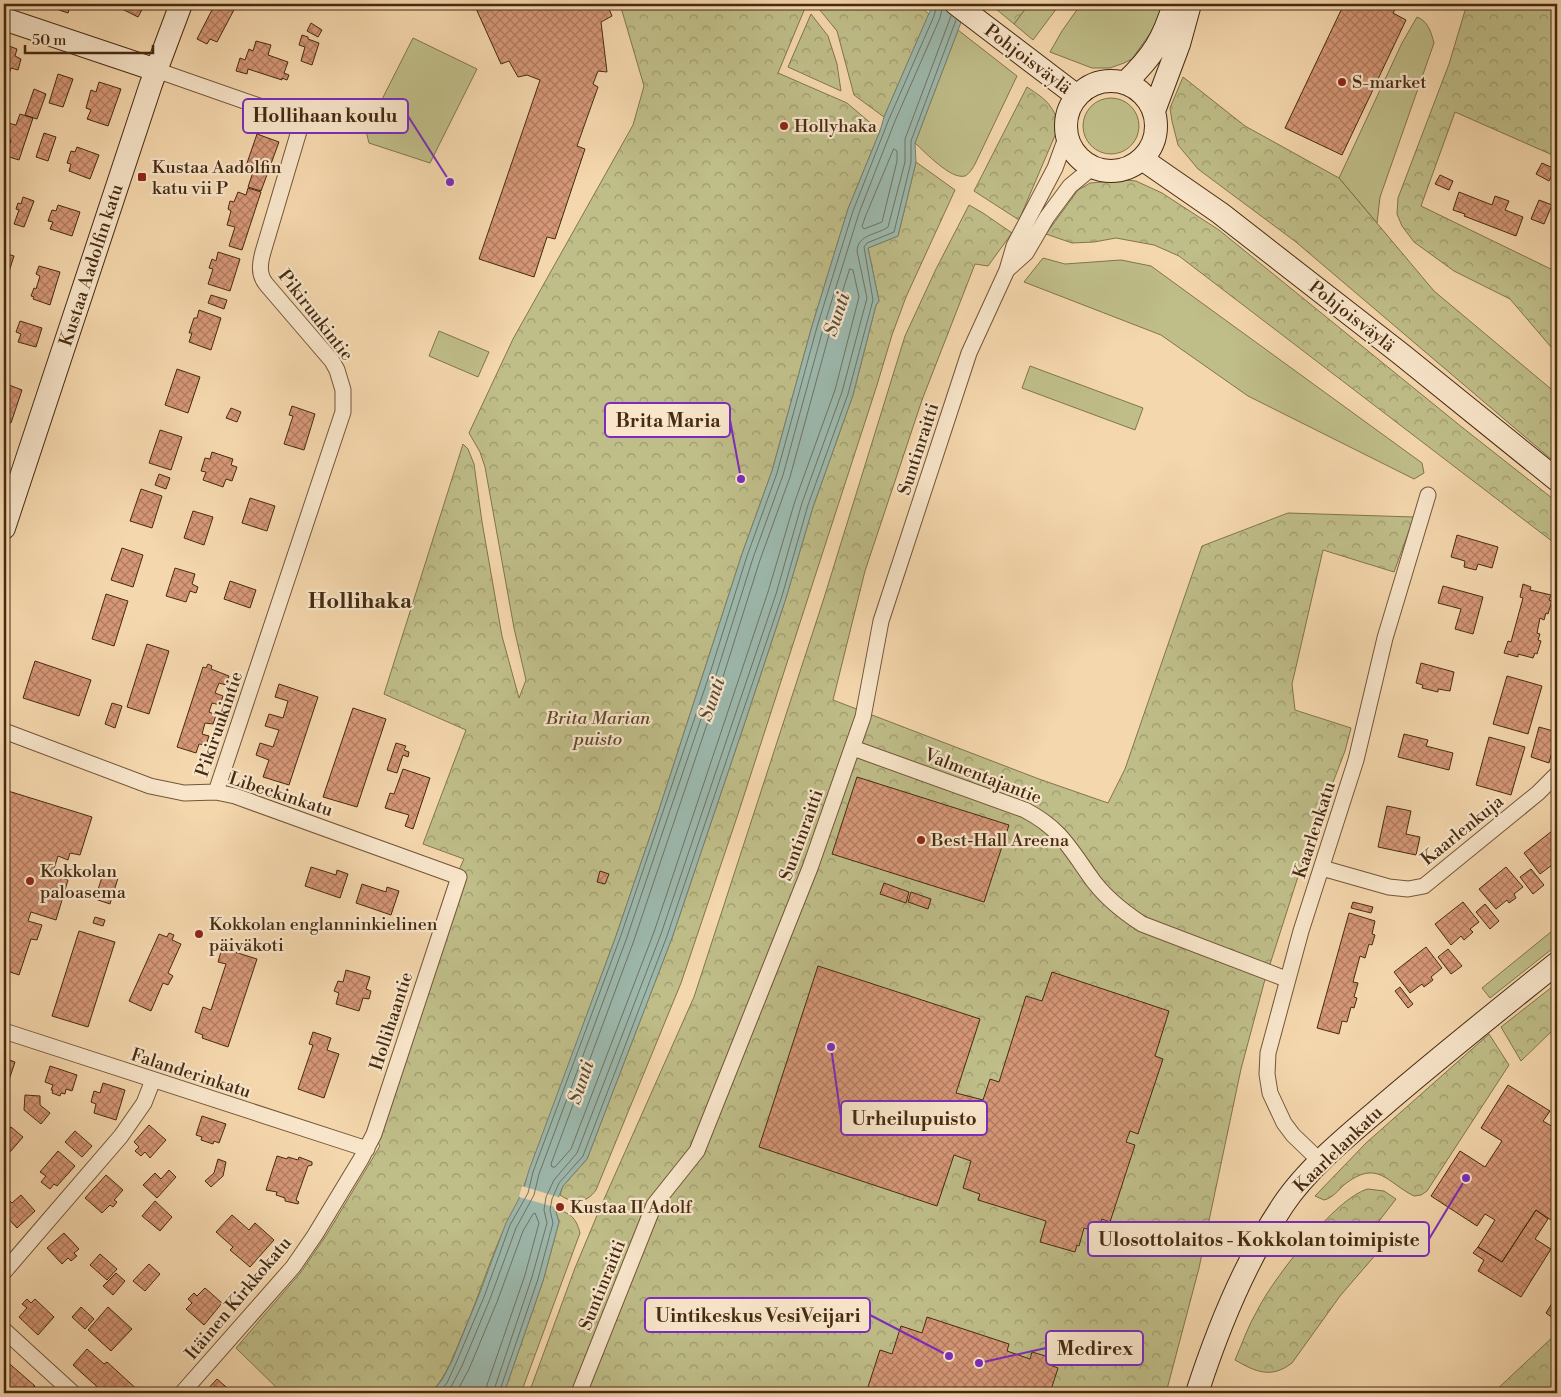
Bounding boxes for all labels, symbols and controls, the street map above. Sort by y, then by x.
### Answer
street label: Pohjoisväylä [980,19,1077,100]
scale bar [25,22,152,54]
text: 50 m [32,31,66,50]
place label: S-market [1352,71,1427,94]
marker: S-market [1336,76,1348,88]
callout: Hollihaan koulu [243,99,408,133]
text: Hollihaan koulu [253,104,398,128]
place label: Hollyhaka [794,115,878,138]
marker: Hollyhaka [778,120,790,132]
place label: Kustaa Aadolfin katu vii P [152,156,282,200]
marker: Kustaa Aadolfin katu vii P [136,171,148,183]
street label: Kustaa Aadolfin katu [54,181,129,349]
street label: Pikiruukintie [273,265,358,366]
street label: Pohjoisväylä [1304,276,1400,358]
water label: Sunti [818,289,856,339]
street label: Suntinraitti [893,400,944,498]
callout: Brita Maria [605,403,730,437]
text: Brita Maria [616,409,721,433]
district label: Hollihaka [308,588,413,615]
street label: Pikiruukintie [191,668,248,780]
water label: Sunti [693,674,731,724]
park label: Brita Marian puisto [545,707,651,751]
street label: Valmentajantie [920,743,1045,809]
street label: Libeckinkatu [226,767,336,822]
street label: Kaarlenkatu [1288,778,1341,881]
street label: Suntinraitti [774,786,829,884]
street label: Kaarlenkuja [1416,789,1509,871]
place label: Best‑Hall Areena [930,829,1070,852]
marker: Best‑Hall Areena [915,834,927,846]
place label: Kokkolan paloasema [40,860,127,904]
marker: Kokkolan paloasema [24,875,36,887]
place label: Kokkolan englanninkielinen päiväkoti [209,913,438,957]
marker: Kokkolan englanninkielinen päiväkoti [193,928,205,940]
street label: Hollihaantie [365,969,418,1073]
street label: Falanderinkatu [128,1043,254,1104]
water label: Sunti [562,1057,600,1107]
callout: Urheilupuisto [841,1101,987,1135]
street label: Kaarlelankatu [1289,1101,1388,1198]
text: Urheilupuisto [851,1107,977,1131]
place label: Kustaa II Adolf [570,1196,693,1219]
marker: Kustaa II Adolf [554,1201,566,1213]
callout: Ulosottolaitos - Kokkolan toimipiste [1088,1222,1429,1256]
text: Ulosottolaitos - Kokkolan toimipiste [1098,1228,1420,1252]
street label: Itäinen Kirkkokatu [180,1231,297,1365]
street label: Suntinraitti [574,1237,631,1334]
callout: Uintikeskus VesiVeijari [645,1298,870,1332]
text: Uintikeskus VesiVeijari [655,1304,861,1328]
callout: Medirex [1046,1331,1143,1365]
text: Medirex [1057,1337,1133,1361]

